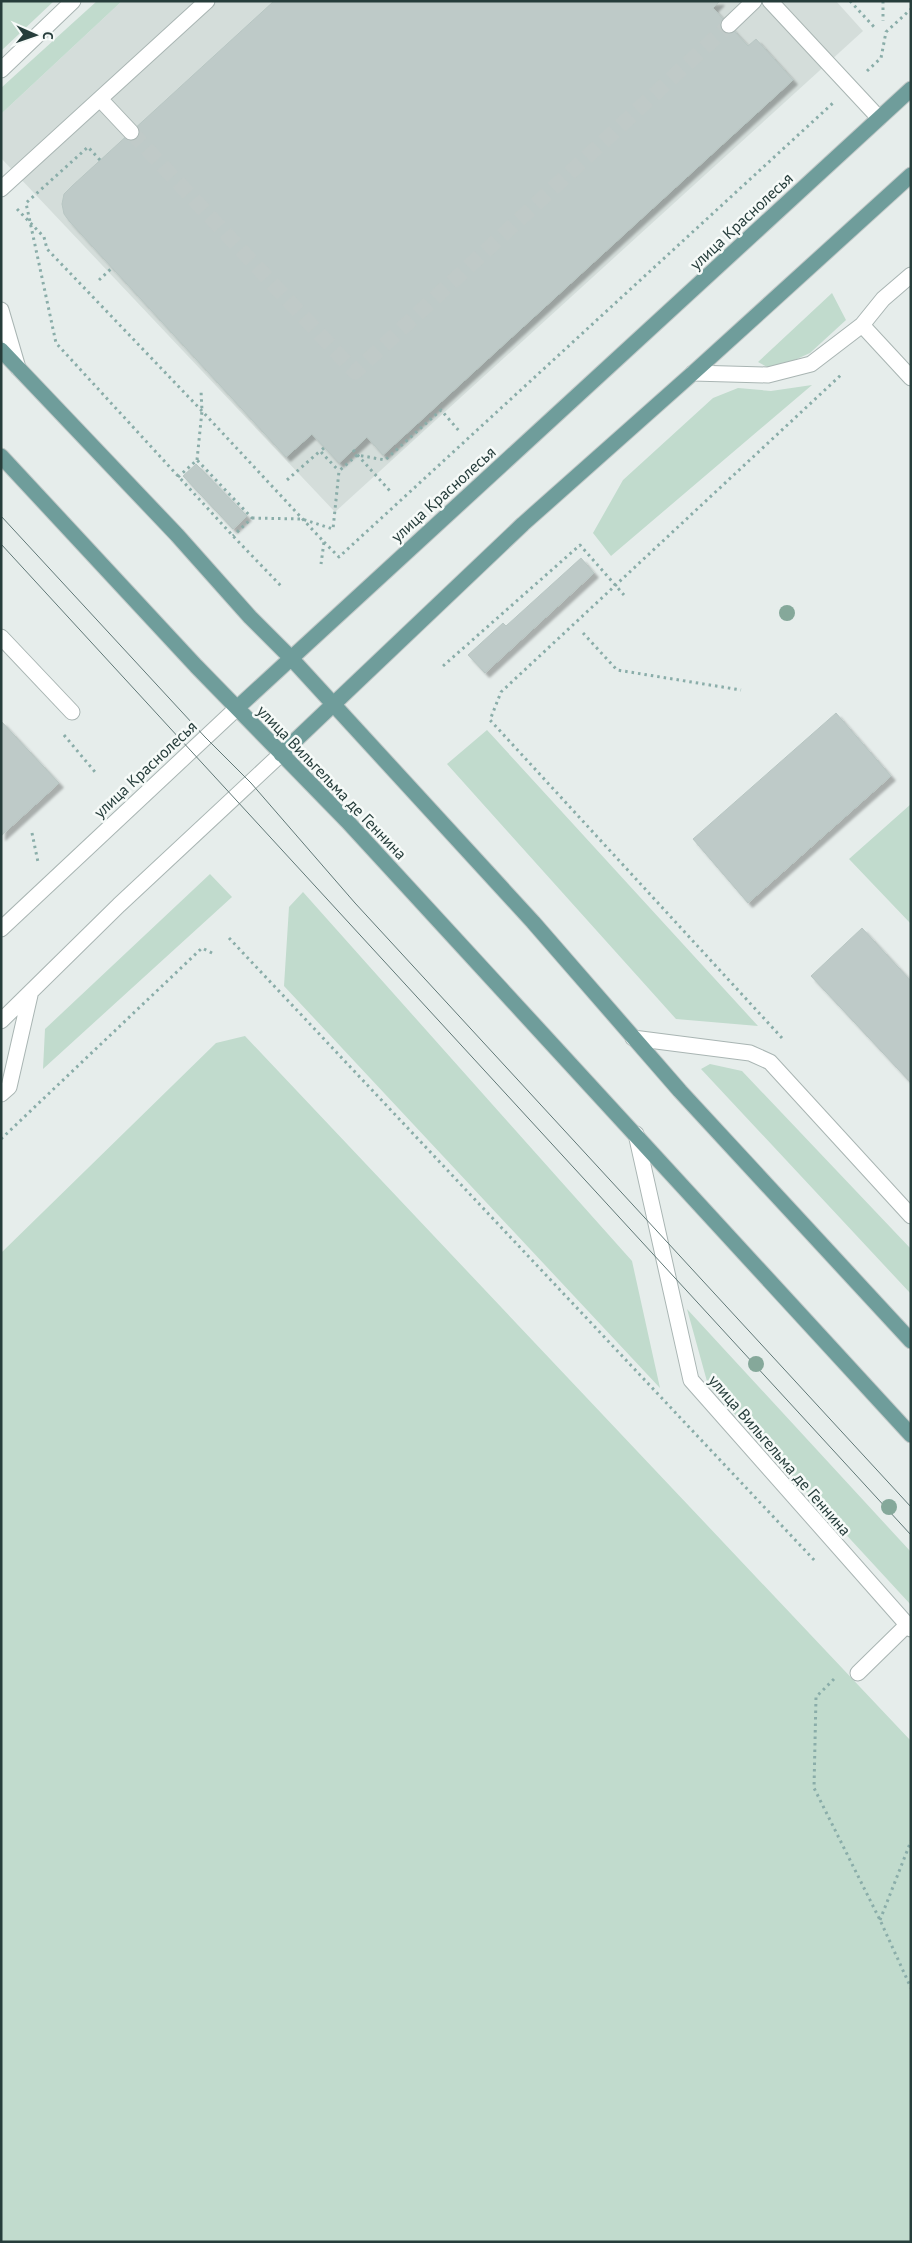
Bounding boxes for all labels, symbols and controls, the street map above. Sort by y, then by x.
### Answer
north arrow [10,10,60,60]
text: С [39,31,57,40]
street label: улица Краснолесья [685,168,797,274]
street label: улица Краснолесья [387,442,499,546]
street label: улица Вильгельма де Геннина [253,701,411,863]
street label: улица Краснолесья [89,716,201,822]
street label: улица Вильгельма де Геннина [705,1370,855,1540]

